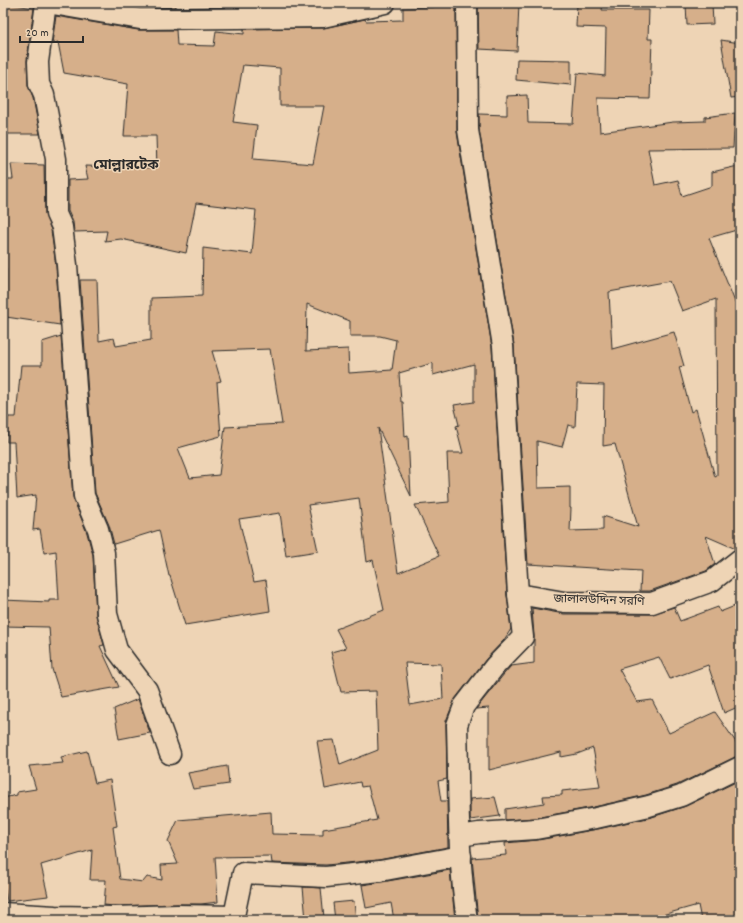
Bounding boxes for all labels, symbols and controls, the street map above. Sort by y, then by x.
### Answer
scale bar [20,18,83,44]
text: 20 m [26,25,49,42]
district label: মোল্লারটেক [93,156,159,176]
street label: জালালউদ্দিন সরণি [552,590,645,611]

